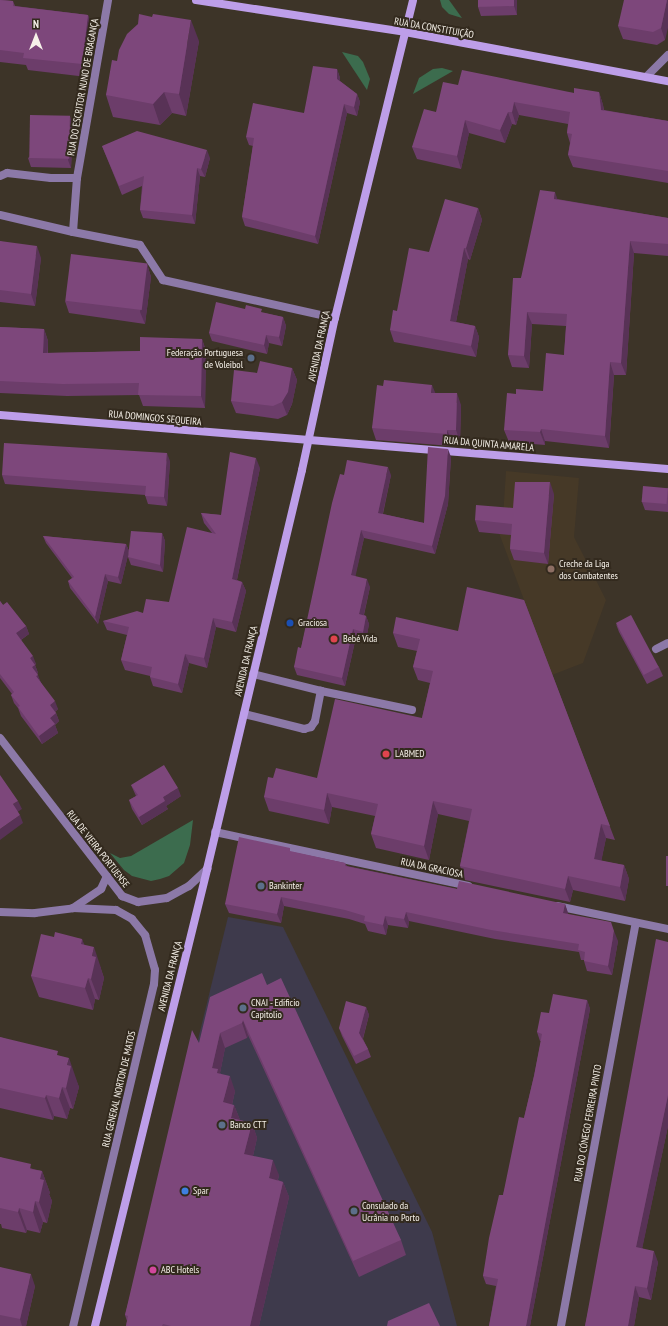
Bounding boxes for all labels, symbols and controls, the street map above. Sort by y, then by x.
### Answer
street label: RUA DA CONSTITUIÇÃO [393,15,475,41]
north arrow [16,16,56,56]
text: N [33,17,39,31]
street label: RUA DO ESCRITOR NUNO DE BRAGANÇA [65,17,101,157]
street label: AVENIDA DA FRANÇA [306,309,332,383]
place label: Federação Portuguesa de Voleibol [167,346,243,370]
marker: Federação Portuguesa de Voleibol [246,353,256,363]
street label: RUA DOMINGOS SEQUEIRA [108,408,202,428]
street label: RUA DA QUINTA AMARELA [443,434,535,454]
place label: Creche da Liga dos Combatentes [559,557,618,580]
marker: Creche da Liga dos Combatentes [546,564,556,574]
place label: Graciosa [298,617,327,629]
marker: Graciosa [285,618,295,628]
street label: AVENIDA DA FRANÇA [232,624,260,698]
marker: Bebé Vida [328,633,340,645]
place label: Bebé Vida [343,633,378,645]
marker: LABMED [380,748,392,760]
place label: LABMED [395,748,425,760]
street label: RUA DE VIEIRA PORTUENSE [64,808,132,890]
street label: RUA DA GRACIOSA [399,855,465,881]
place label: Bankinter [269,880,302,892]
marker: Bankinter [256,881,266,891]
street label: AVENIDA DA FRANÇA [155,939,185,1013]
place label: CNAI - Edificio Capitolio [251,996,300,1020]
marker: CNAI - Edificio Capitolio [238,1003,248,1013]
street label: RUA GENERAL NORTON DE MATOS [100,1029,138,1149]
street label: RUA DO CÓNEGO FERREIRA PINTO [572,1063,604,1183]
place label: Banco CTT [230,1119,266,1131]
marker: Banco CTT [217,1120,227,1130]
place label: Spar [193,1185,208,1197]
marker: Spar [180,1186,190,1196]
place label: Consulado da Ucrânia no Porto [362,1199,420,1222]
marker: Consulado da Ucrânia no Porto [349,1206,359,1216]
place label: ABC Hotels [161,1264,199,1276]
marker: ABC Hotels [148,1265,158,1275]

